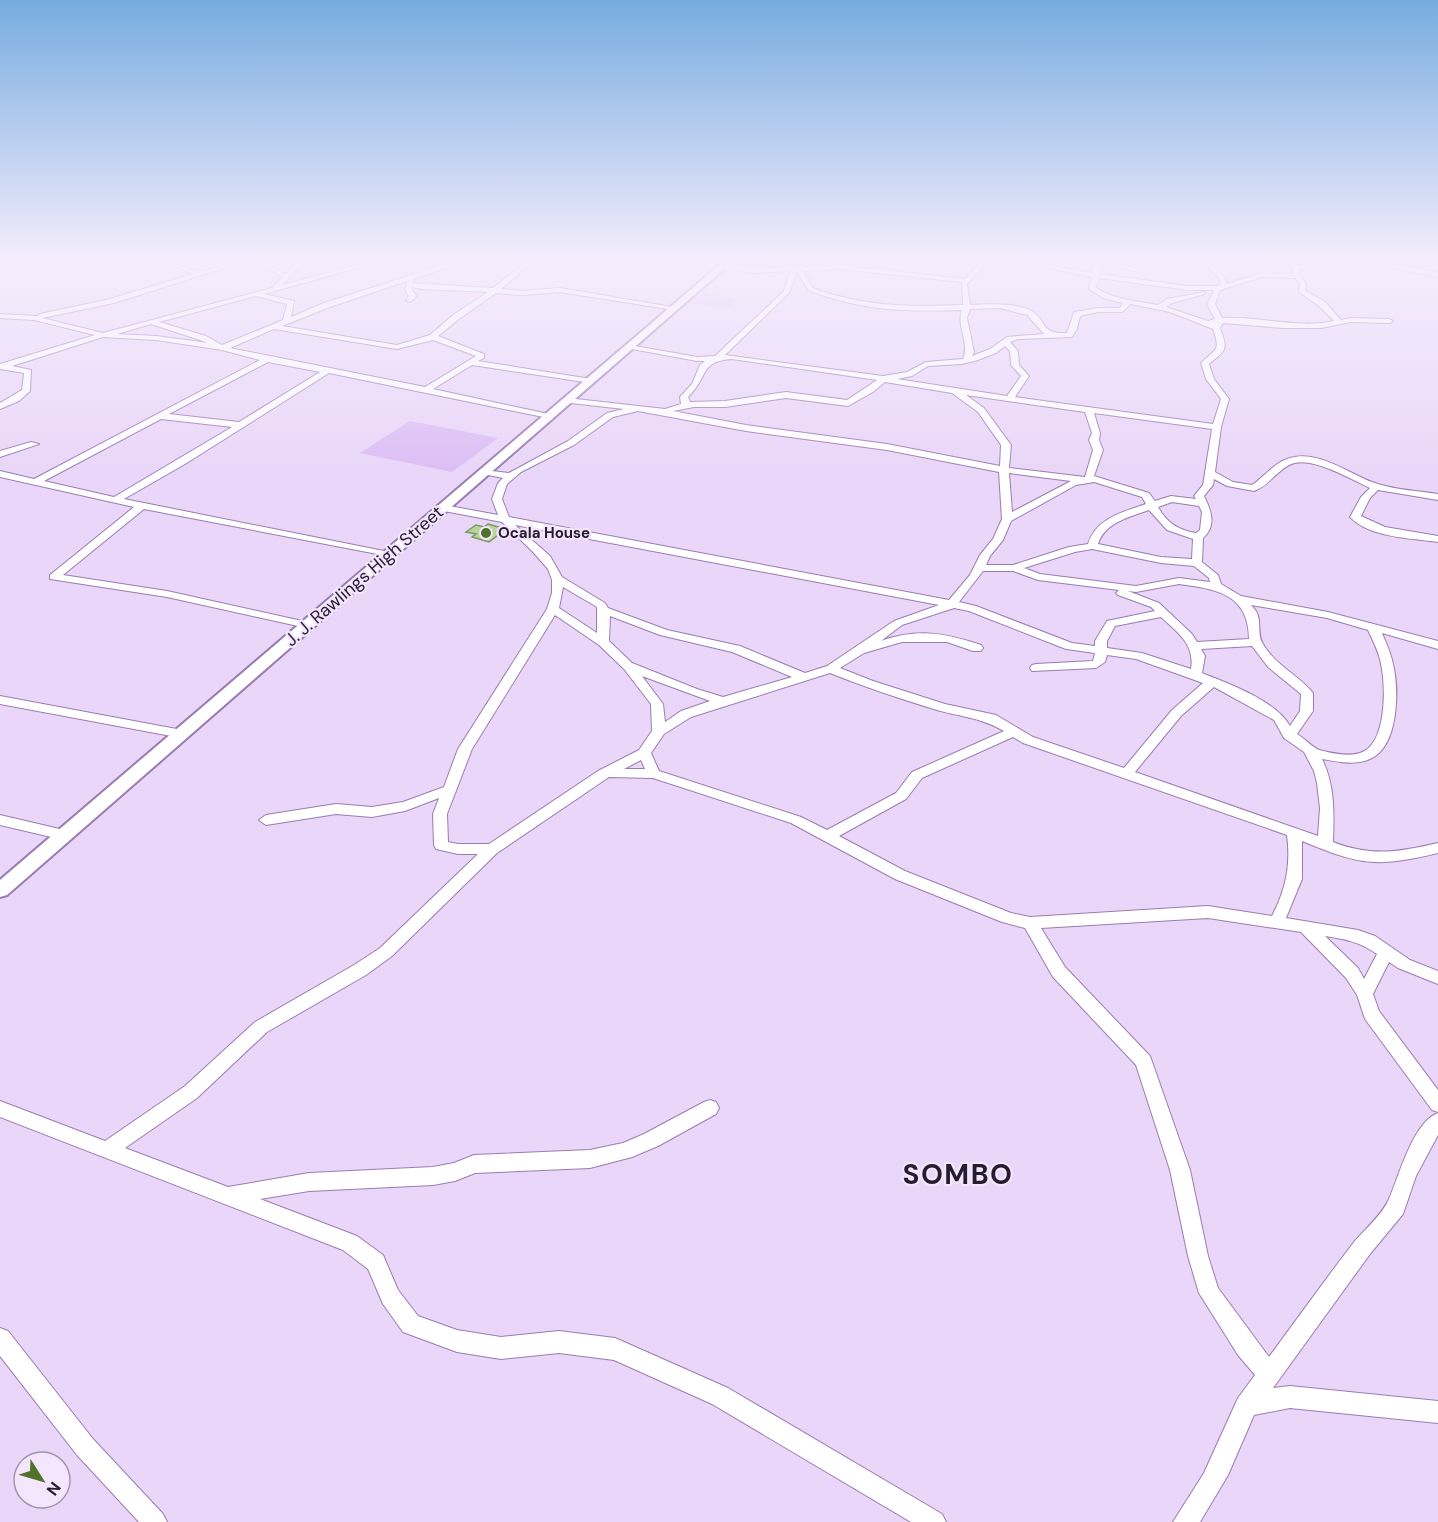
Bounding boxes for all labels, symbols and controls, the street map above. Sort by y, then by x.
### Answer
street label: J. J. Rawlings High Street [279,500,449,652]
place label: Ocala House [498,523,590,543]
marker: Ocala House [479,526,493,540]
district label: SOMBO [903,1156,1014,1193]
north arrow [12,1450,72,1510]
text: N [42,1478,65,1500]

